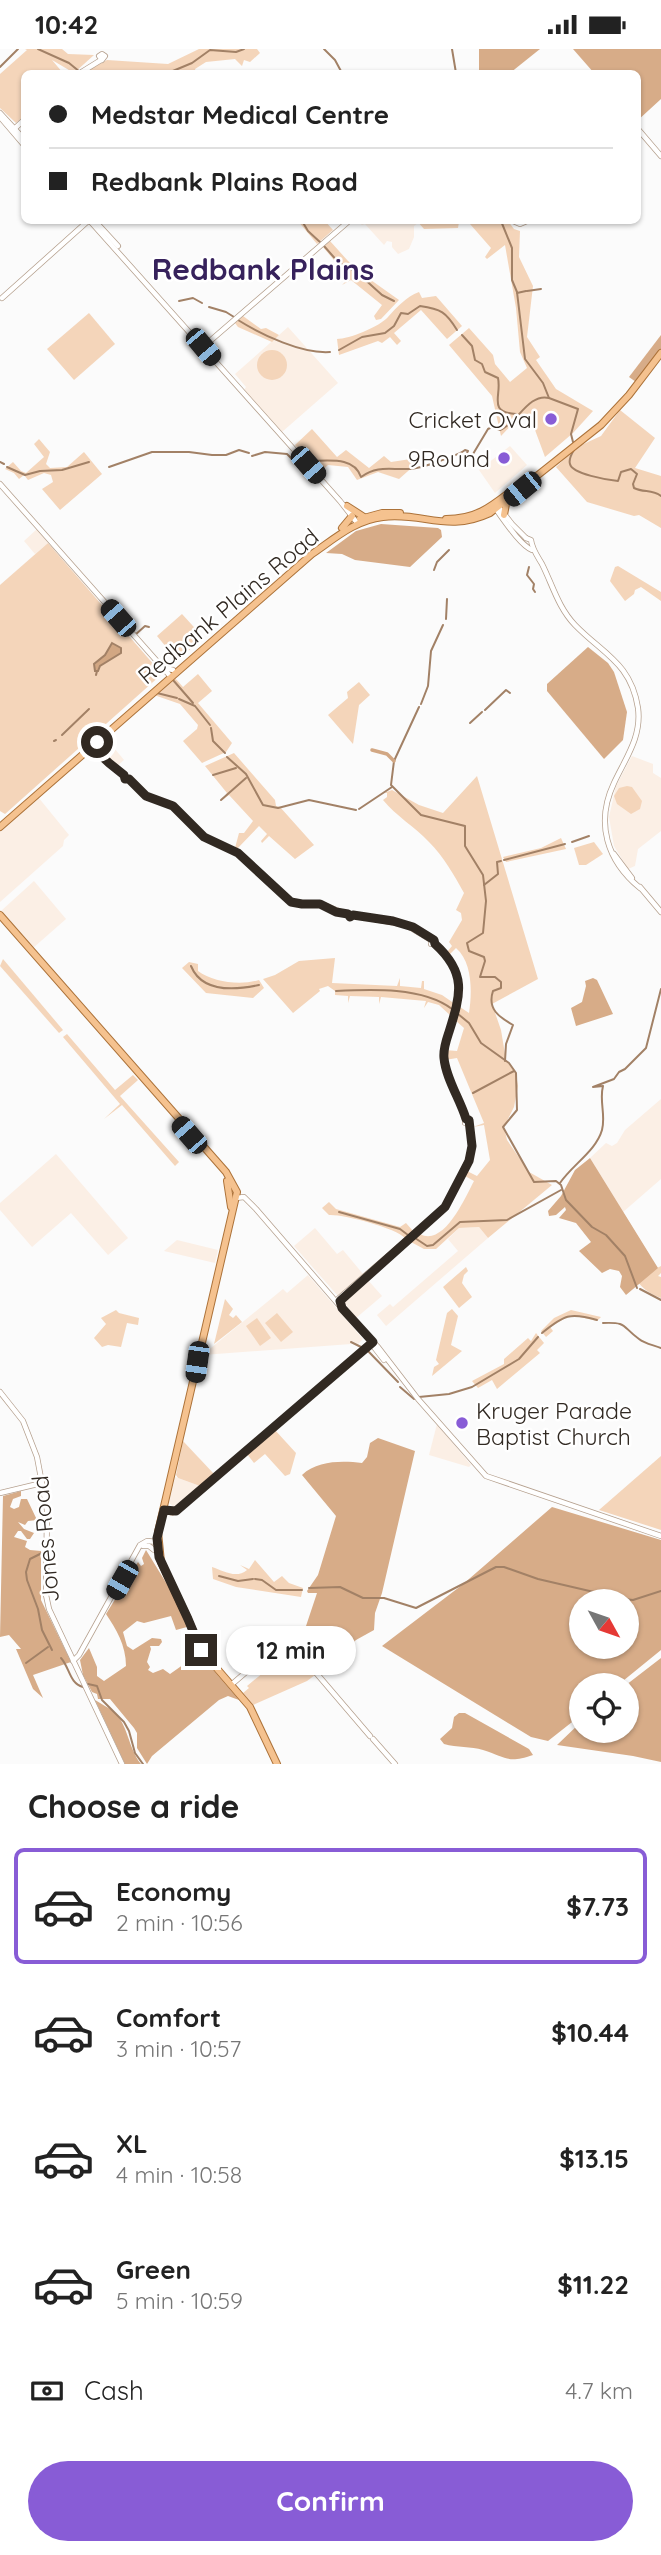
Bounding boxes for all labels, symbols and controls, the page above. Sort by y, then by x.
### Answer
text: 10:42 [35,8,98,41]
text: Medstar Medical Centre [91,98,389,131]
text: Redbank Plains Road [91,165,358,198]
district label: Redbank Plains [152,250,374,288]
car [182,324,225,370]
place label: Cricket Oval [408,405,537,434]
marker: Cricket Oval [543,411,559,427]
car [287,442,330,488]
place label: 9Round [408,444,490,473]
marker: 9Round [496,450,512,466]
car [500,468,545,510]
street label: Redbank Plains Road [132,522,324,690]
car [97,595,140,641]
route start [81,726,113,758]
car [168,1112,211,1158]
car [184,1340,211,1384]
place label: Kruger Parade Baptist Church [476,1396,632,1451]
marker: Kruger Parade Baptist Church [454,1415,470,1431]
street label: Jones Road [25,1474,65,1604]
car [103,1557,142,1603]
north arrow [569,1589,639,1659]
map controls [569,1589,639,1743]
callout: 12 min [226,1625,355,1675]
route end [185,1634,217,1666]
text: 12 min [257,1636,325,1665]
button: locate [569,1673,639,1743]
text: Choose a ride [28,1786,240,1826]
icon: car [32,1875,95,1938]
text: Economy [116,1875,231,1908]
text: $7.73 [566,1890,629,1923]
text: 2 min · 10:56 [116,1908,243,1937]
icon: car [32,2001,95,2064]
text: Comfort [116,2001,221,2034]
text: $10.44 [551,2016,629,2049]
text: 3 min · 10:57 [116,2034,241,2063]
icon: car [32,2127,95,2190]
text: XL [116,2127,148,2160]
text: $13.15 [559,2142,629,2175]
text: 4 min · 10:58 [116,2160,242,2189]
icon: car [32,2253,95,2316]
text: Green [116,2253,191,2286]
text: $11.22 [557,2268,629,2301]
text: 5 min · 10:59 [116,2286,243,2315]
icon: cash [28,2372,66,2410]
text: Cash [84,2374,144,2407]
text: 4.7 km [565,2376,633,2405]
button: Confirm [28,2461,633,2541]

